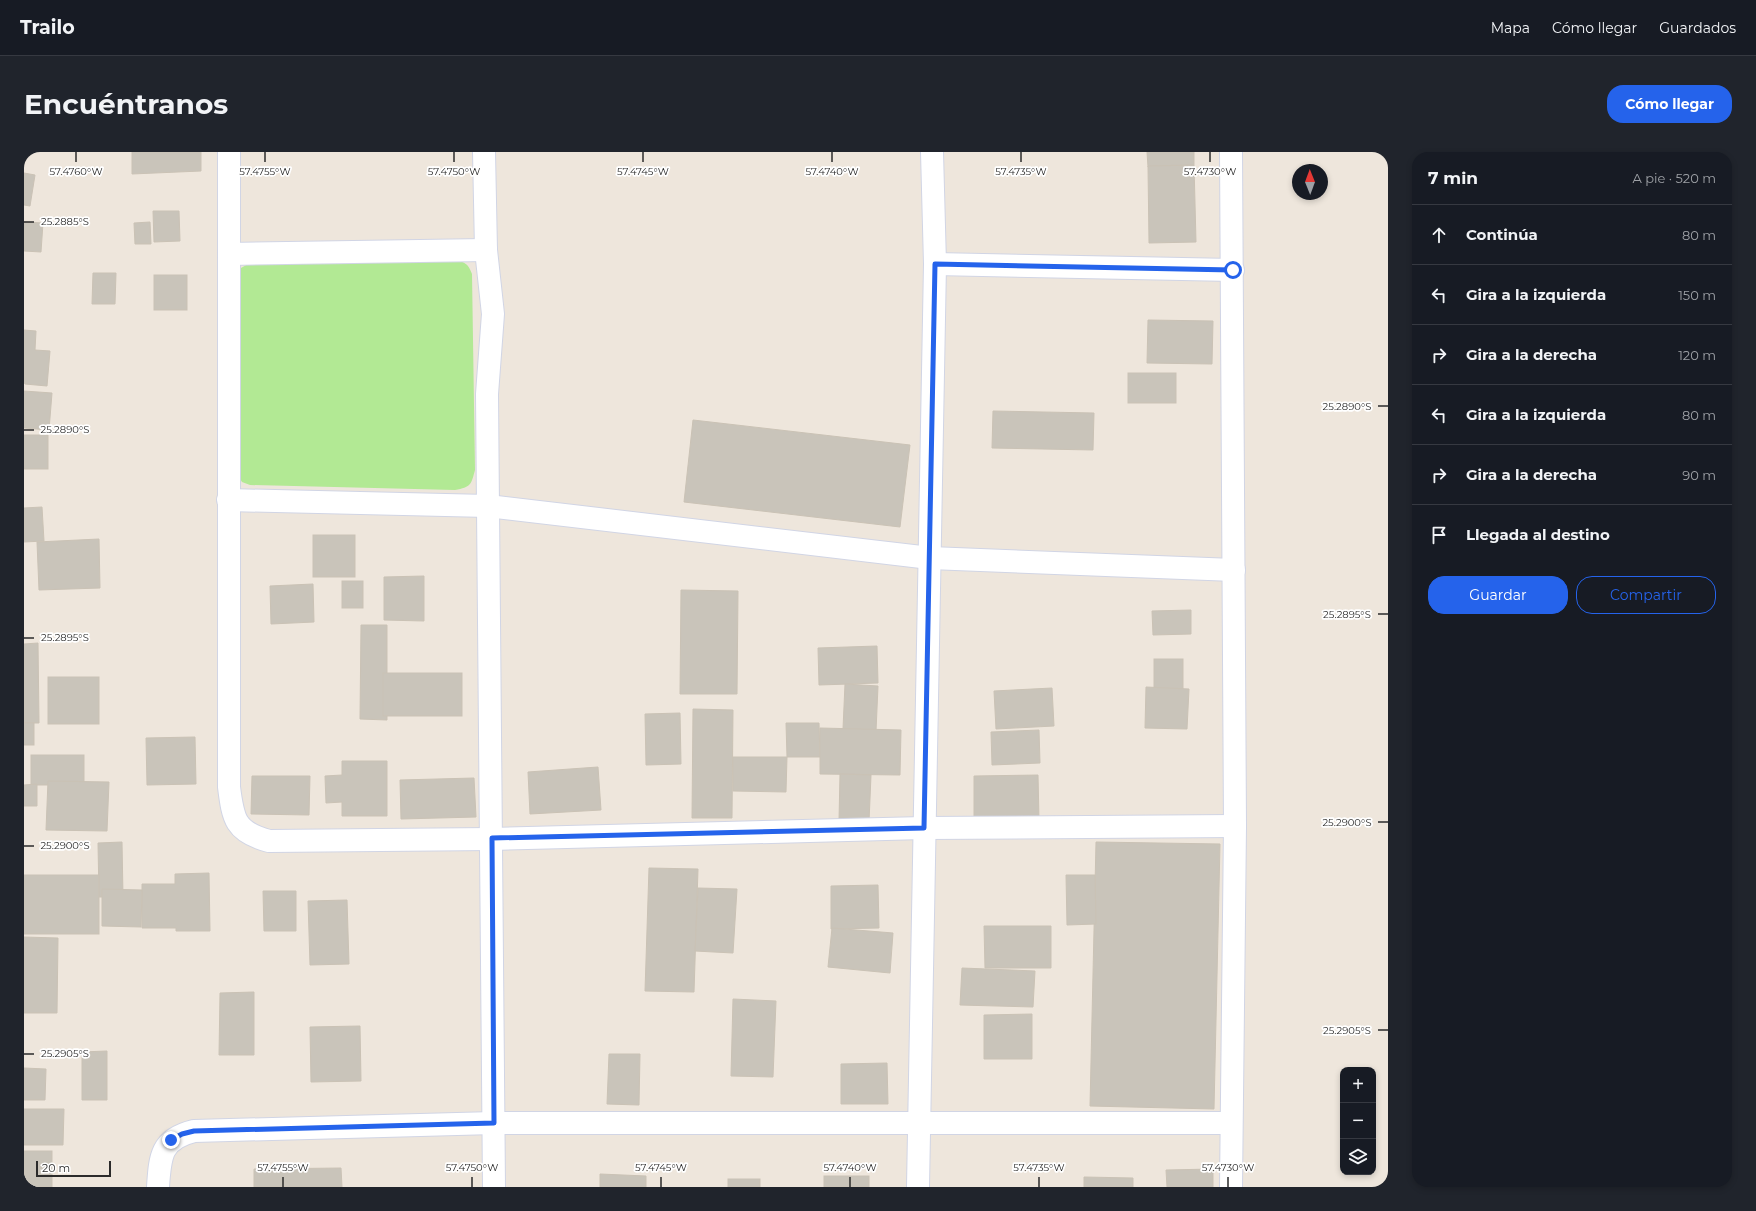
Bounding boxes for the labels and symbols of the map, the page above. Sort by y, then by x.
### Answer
north arrow [1292,164,1328,200]
text: 57.4760°W [50,165,103,178]
text: 57.4755°W [239,165,291,178]
text: 57.4750°W [428,165,480,178]
text: 57.4745°W [617,165,669,178]
text: 57.4740°W [805,165,859,178]
text: 57.4735°W [995,165,1047,178]
text: 57.4730°W [1184,165,1236,178]
text: 25.2885°S [41,215,89,228]
route start [1224,261,1242,279]
text: 25.2890°S [1323,400,1371,413]
text: 25.2890°S [41,423,89,436]
text: 25.2895°S [1323,608,1371,621]
text: 25.2895°S [41,631,89,644]
text: 25.2900°S [1322,816,1372,829]
text: 25.2900°S [40,839,90,852]
text: 25.2905°S [1323,1024,1371,1037]
text: 25.2905°S [41,1047,89,1060]
route end [162,1131,180,1149]
scale bar [36,1159,111,1178]
text: 57.4755°W [257,1161,309,1174]
text: 57.4750°W [446,1161,498,1174]
text: 57.4745°W [635,1161,687,1174]
text: 57.4740°W [823,1161,877,1174]
text: 57.4735°W [1013,1161,1065,1174]
text: 57.4730°W [1202,1161,1254,1174]

